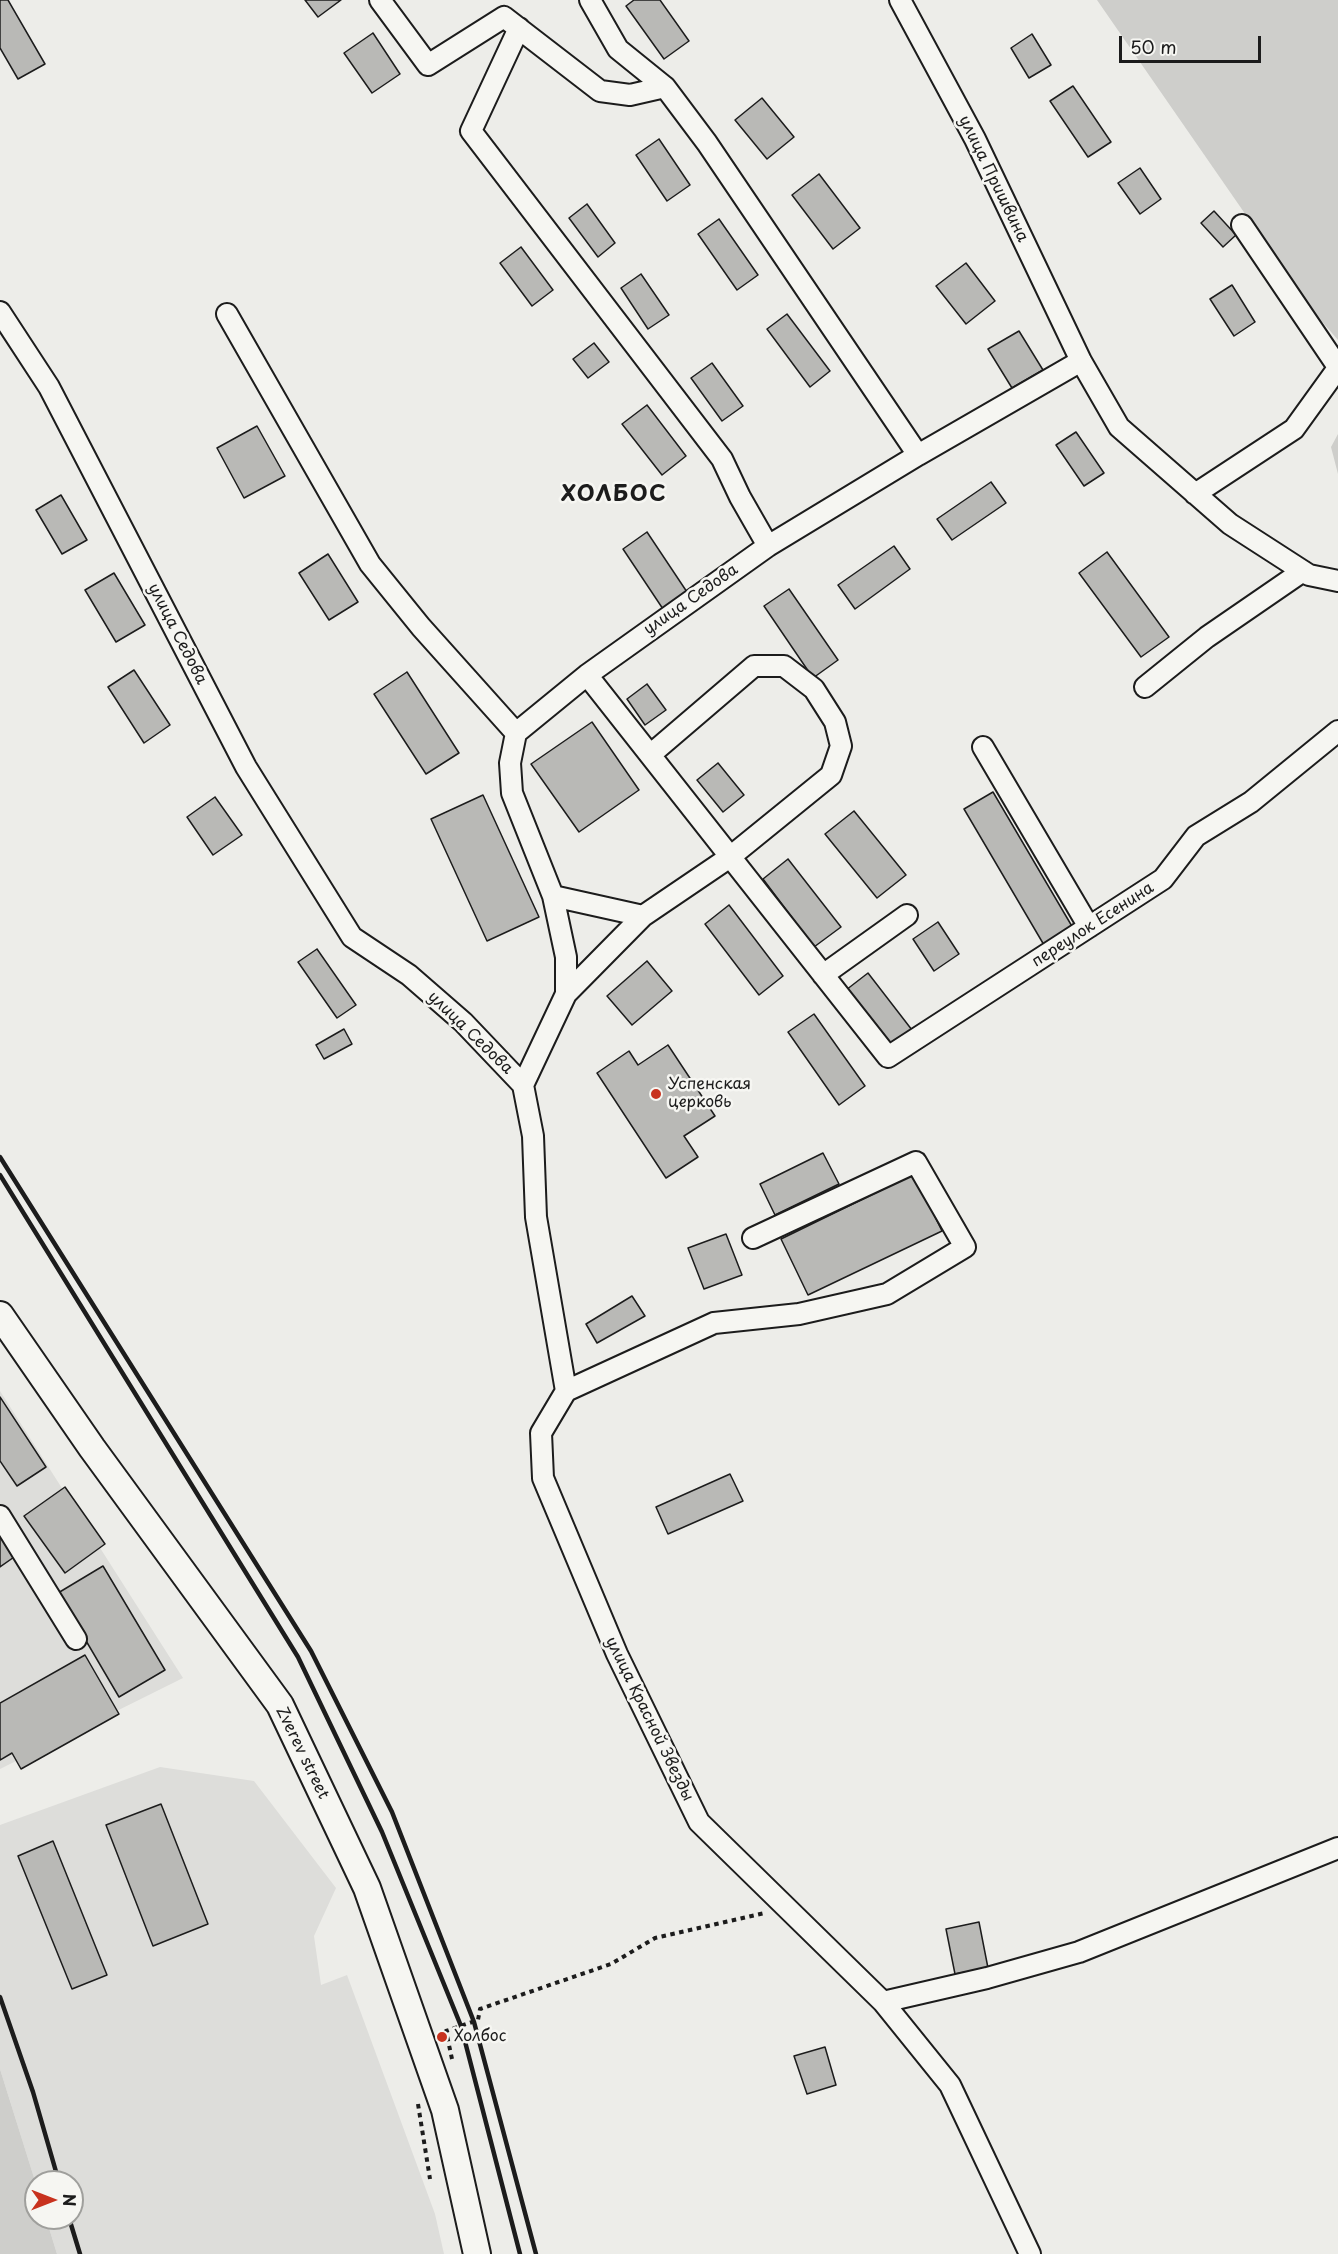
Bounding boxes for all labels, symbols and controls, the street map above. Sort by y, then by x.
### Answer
scale bar [1122,24,1264,62]
text: 50 m [1130,33,1177,60]
street label: улица Пришвина [954,113,1032,245]
district label: ХОЛБОС [561,482,667,508]
street label: улица Седова [640,560,742,640]
street label: улица Седова [143,580,211,688]
street label: переулок Есенина [1028,878,1158,972]
street label: улица Седова [423,988,517,1078]
place label: Успенская церковь [668,1075,751,1113]
marker: Успенская церковь [649,1087,663,1101]
street label: улица Красной Звезды [601,1634,697,1804]
street label: Zverev street [271,1704,333,1802]
place label: Холбос [454,2027,506,2047]
marker: Холбос [435,2030,449,2044]
north arrow [24,2170,84,2230]
text: N [58,2194,82,2206]

